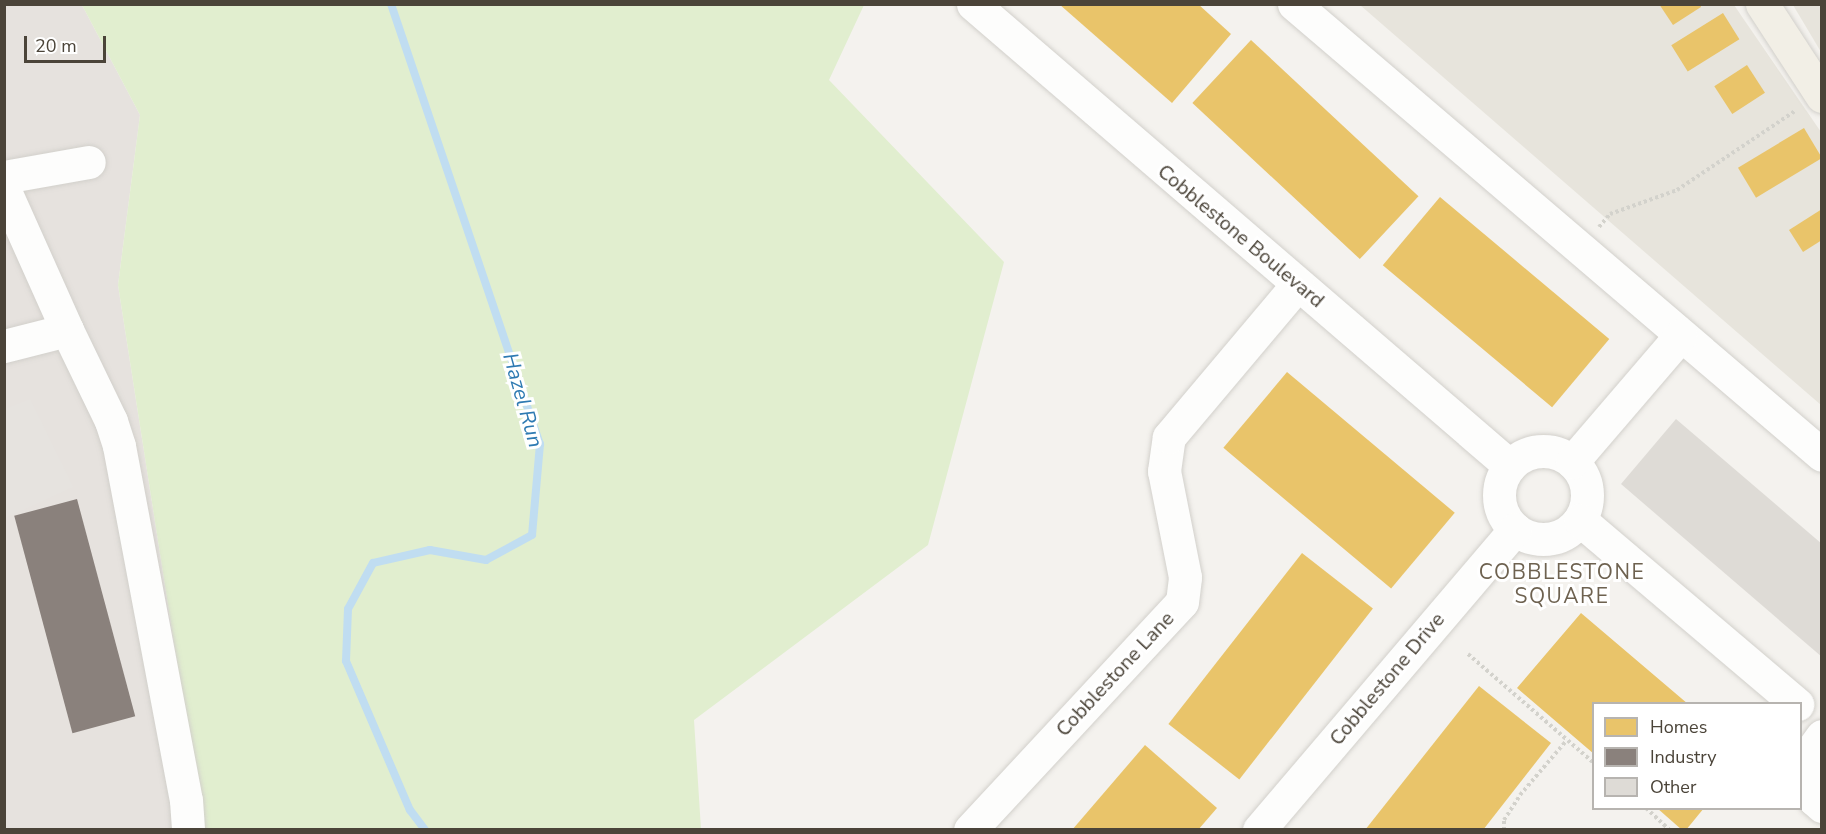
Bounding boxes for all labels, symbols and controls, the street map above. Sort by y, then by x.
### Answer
scale bar [27,24,110,62]
text: 20 m [35,34,77,58]
street label: Cobblestone Boulevard [1153,159,1329,313]
water label: Hazel Run [497,350,549,450]
district label: COBBLESTONE SQUARE [1479,559,1645,609]
street label: Cobblestone Lane [1051,607,1179,741]
street label: Cobblestone Drive [1325,608,1449,750]
legend [1592,702,1802,810]
text: Homes [1650,715,1707,739]
text: Industry [1650,745,1717,769]
text: Other [1650,775,1696,799]

